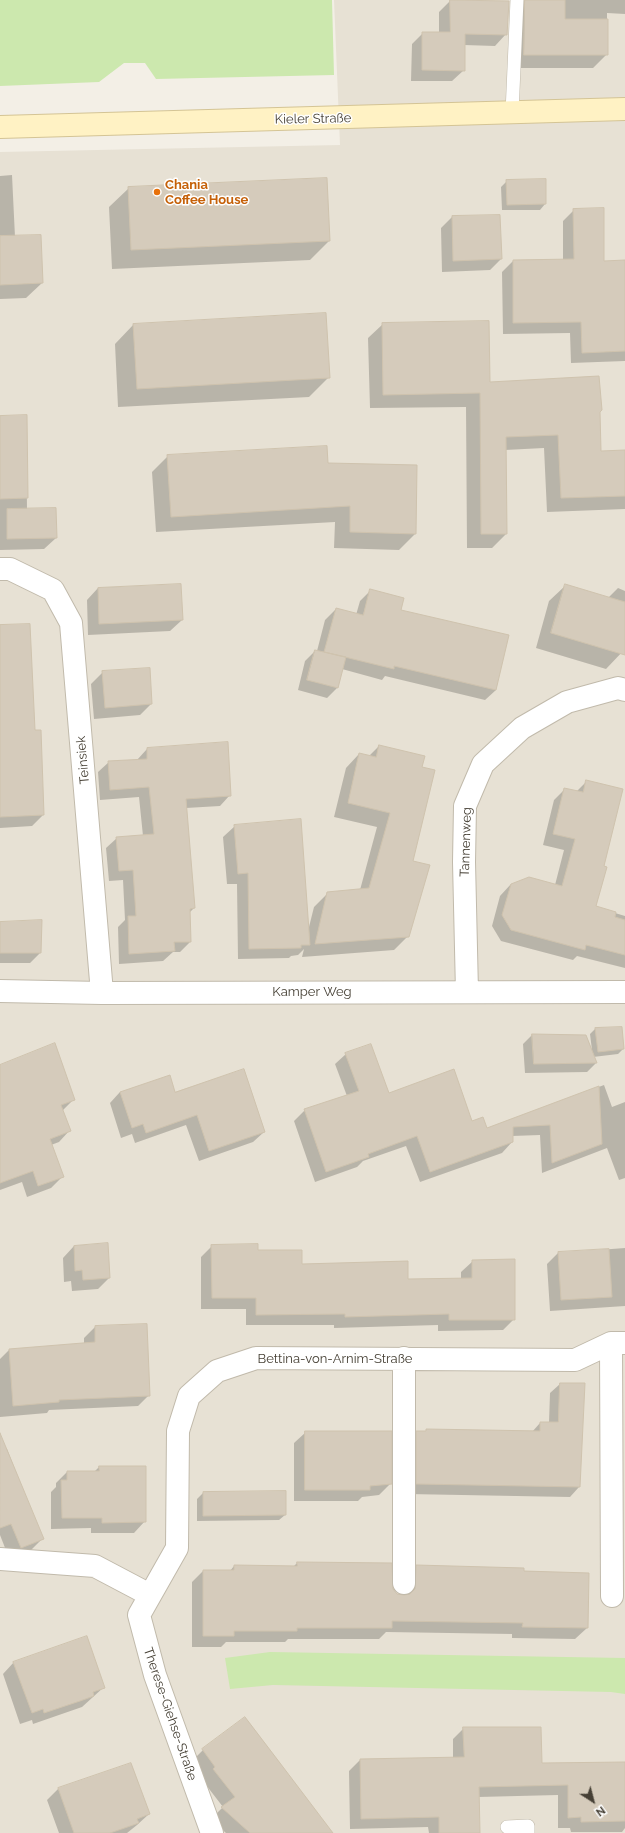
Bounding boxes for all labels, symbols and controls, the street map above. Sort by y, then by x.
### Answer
street label: Kieler Straße [275,111,351,127]
place label: Chania Coffee House [165,177,248,208]
marker: Chania Coffee House [152,187,162,197]
street label: Teinsiek [73,735,93,785]
street label: Tannenweg [457,807,475,877]
street label: Kamper Weg [272,984,352,1000]
street label: Bettina-von-Arnim-Straße [258,1351,412,1367]
street label: Therese-Giehse-Straße [140,1645,200,1783]
north arrow [573,1781,613,1821]
text: N [593,1803,608,1819]

